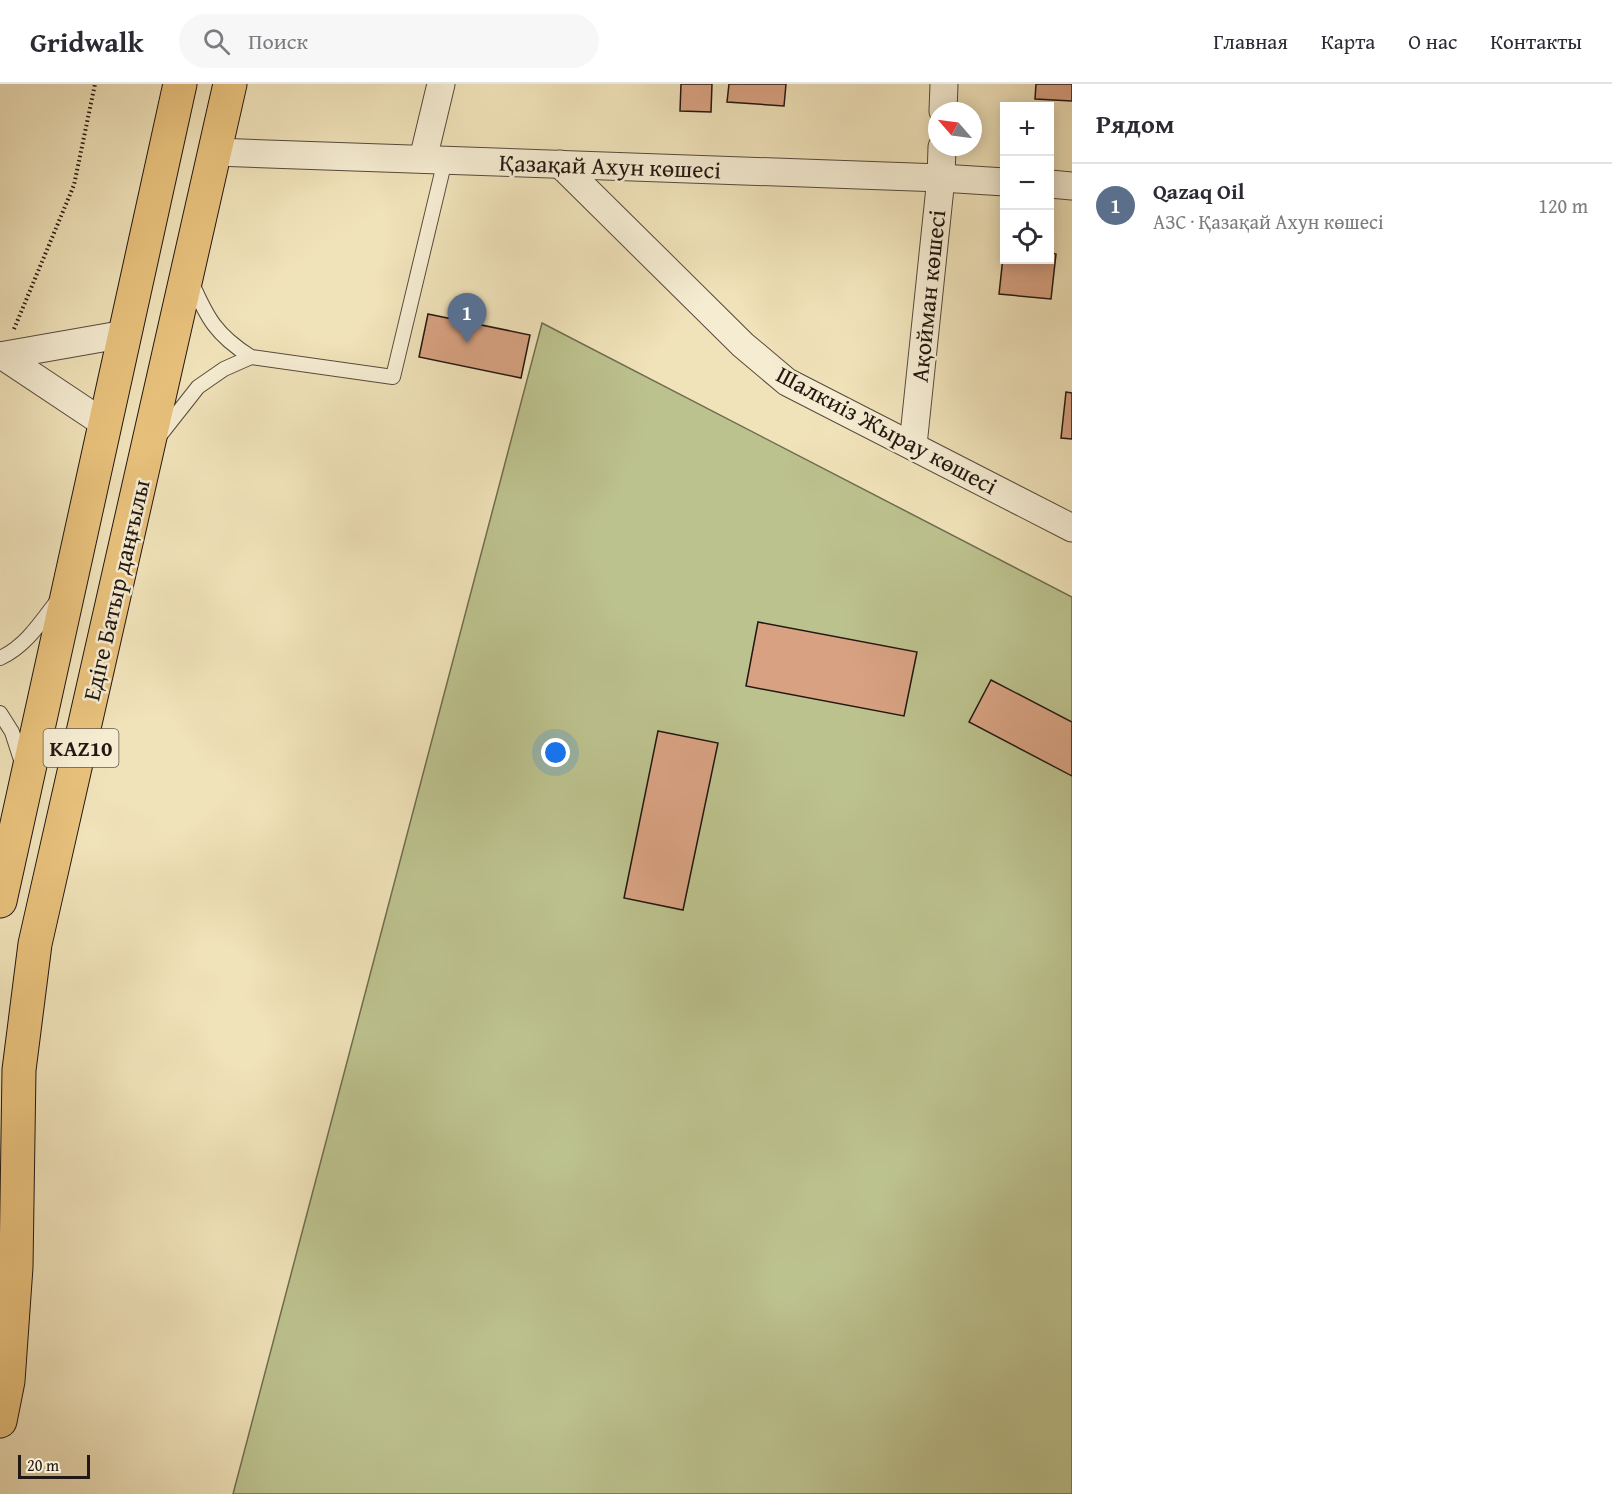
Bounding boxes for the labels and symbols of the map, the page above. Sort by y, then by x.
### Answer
north arrow [928,102,982,156]
street label: Қазақай Ахун көшесі [498,145,722,187]
street label: Ақойман көшесі [902,208,954,384]
pin: 1 [448,294,486,343]
street label: Шалкиіз Жырау көшесі [770,357,1004,503]
street label: Едіге Батыр даңғылы [74,476,159,704]
road number: KAZ10 [44,729,118,767]
your location [541,738,570,767]
scale bar [18,1452,90,1480]

